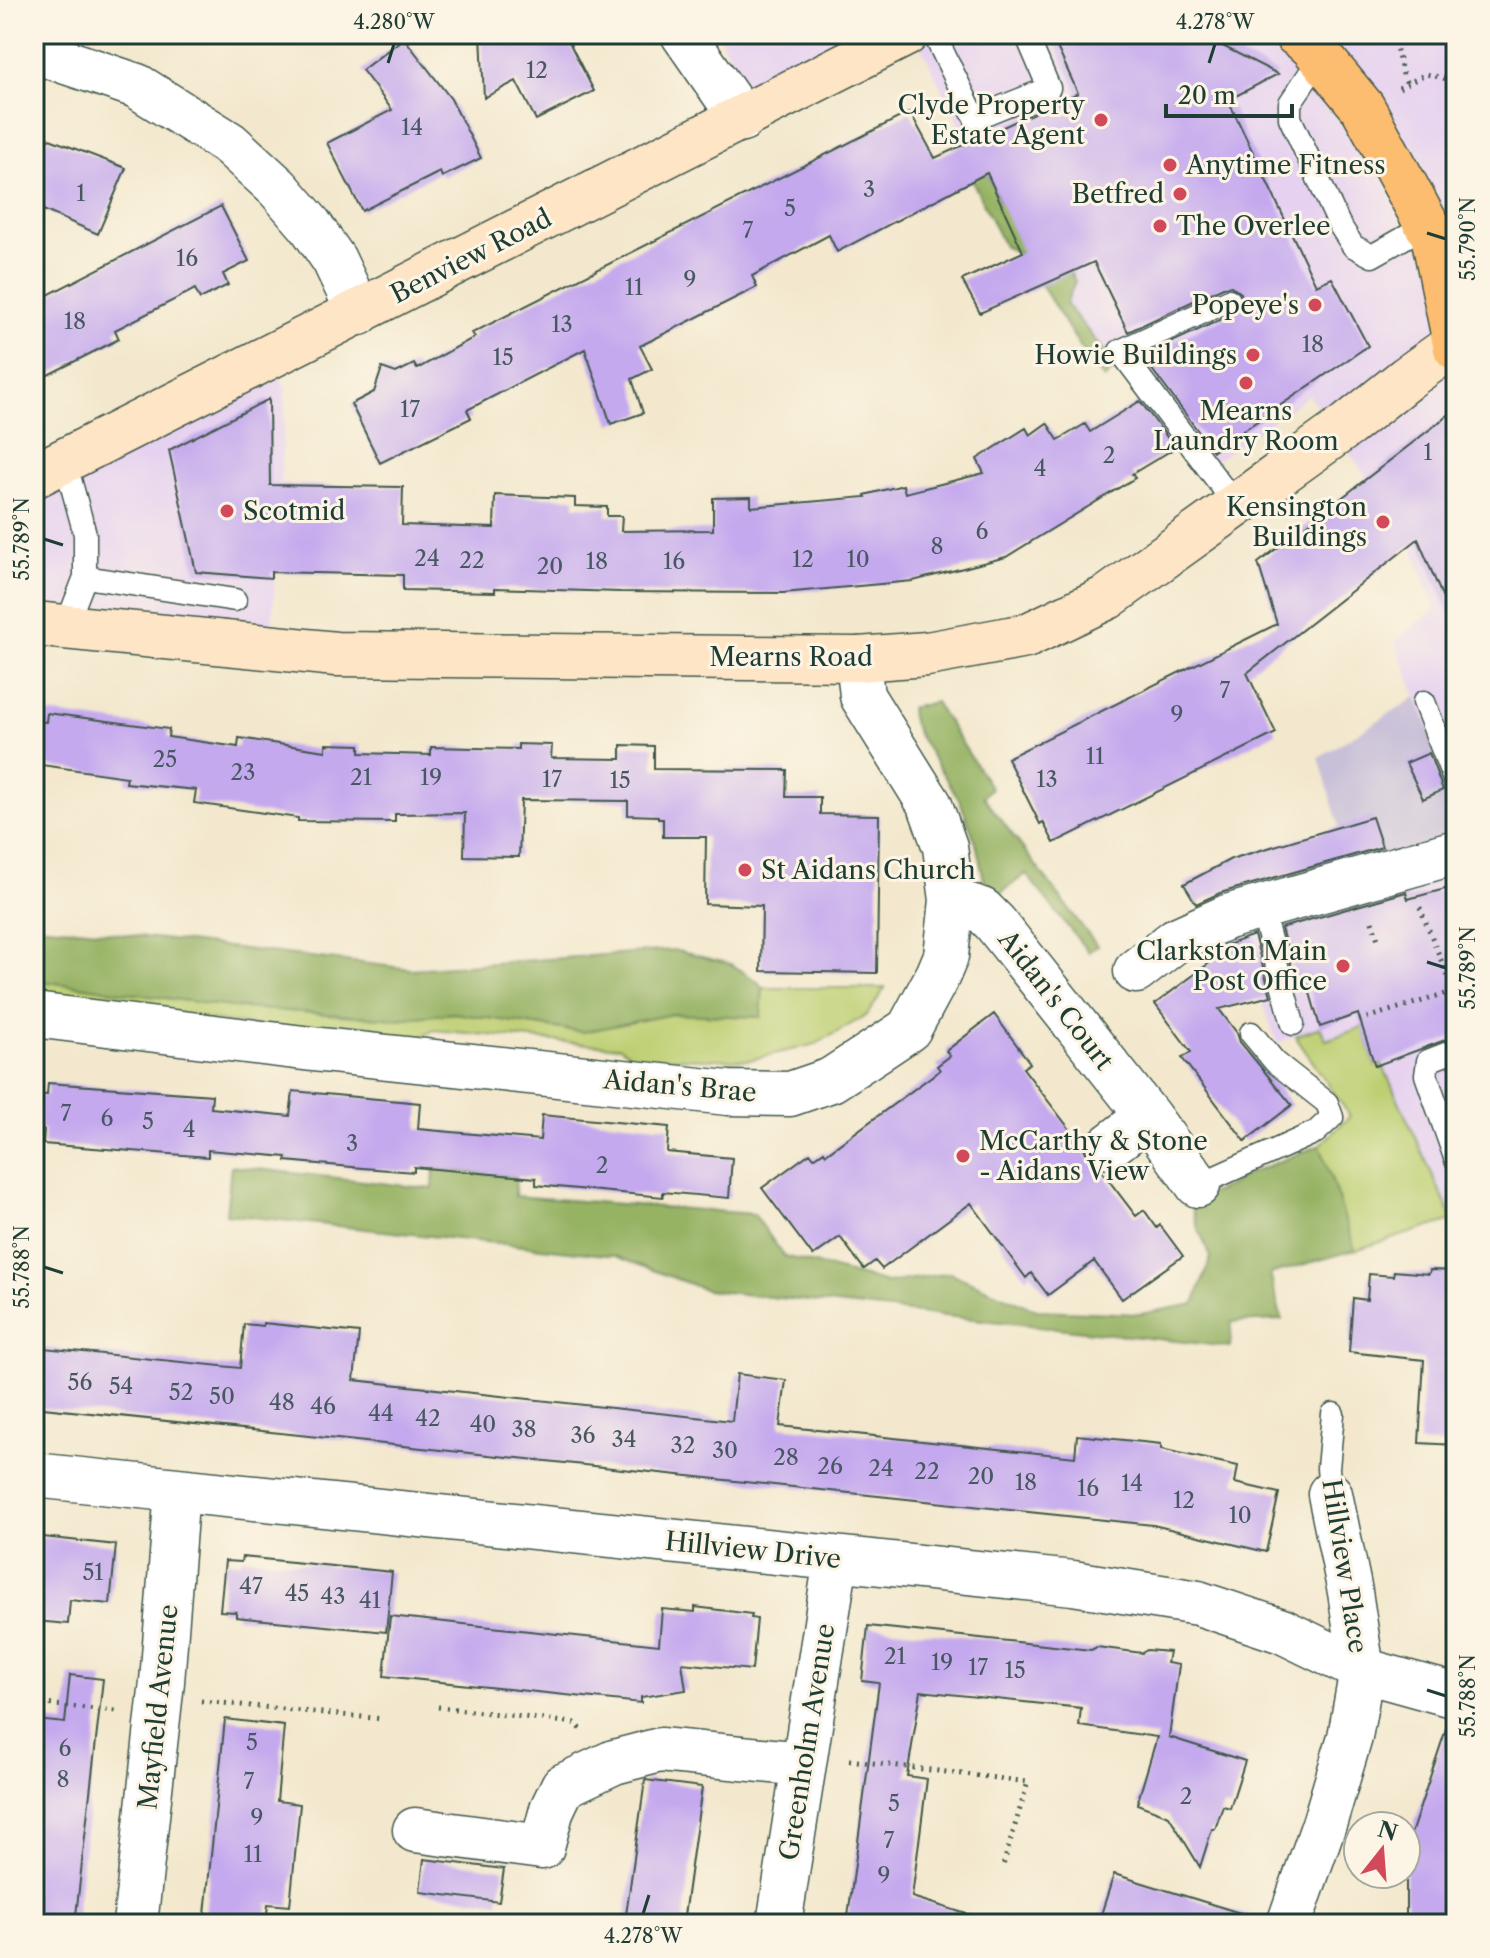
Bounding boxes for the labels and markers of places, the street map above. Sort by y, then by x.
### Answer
place label: Clyde Property Estate Agent [897,89,1086,151]
marker: Clyde Property Estate Agent [1092,111,1110,129]
place label: Anytime Fitness [1185,149,1386,181]
marker: Anytime Fitness [1161,156,1179,174]
place label: Betfred [1072,178,1164,210]
marker: Betfred [1171,185,1189,203]
place label: The Overlee [1176,210,1331,242]
marker: The Overlee [1151,217,1169,235]
place label: Popeye's [1192,289,1299,321]
marker: Popeye's [1306,296,1324,314]
place label: Howie Buildings [1034,339,1237,371]
marker: Howie Buildings [1244,346,1262,364]
marker: Mearns Laundry Room [1237,374,1255,392]
place label: Mearns Laundry Room [1153,395,1339,457]
place label: Kensington Buildings [1226,491,1367,553]
place label: Scotmid [243,495,345,527]
marker: Scotmid [218,502,236,520]
marker: Kensington Buildings [1374,513,1392,531]
place label: St Aidans Church [761,854,976,886]
marker: St Aidans Church [736,861,754,879]
place label: Clarkston Main Post Office [1136,935,1327,997]
marker: Clarkston Main Post Office [1334,957,1352,975]
place label: McCarthy & Stone - Aidans View [979,1125,1208,1187]
marker: McCarthy & Stone - Aidans View [954,1147,972,1165]

